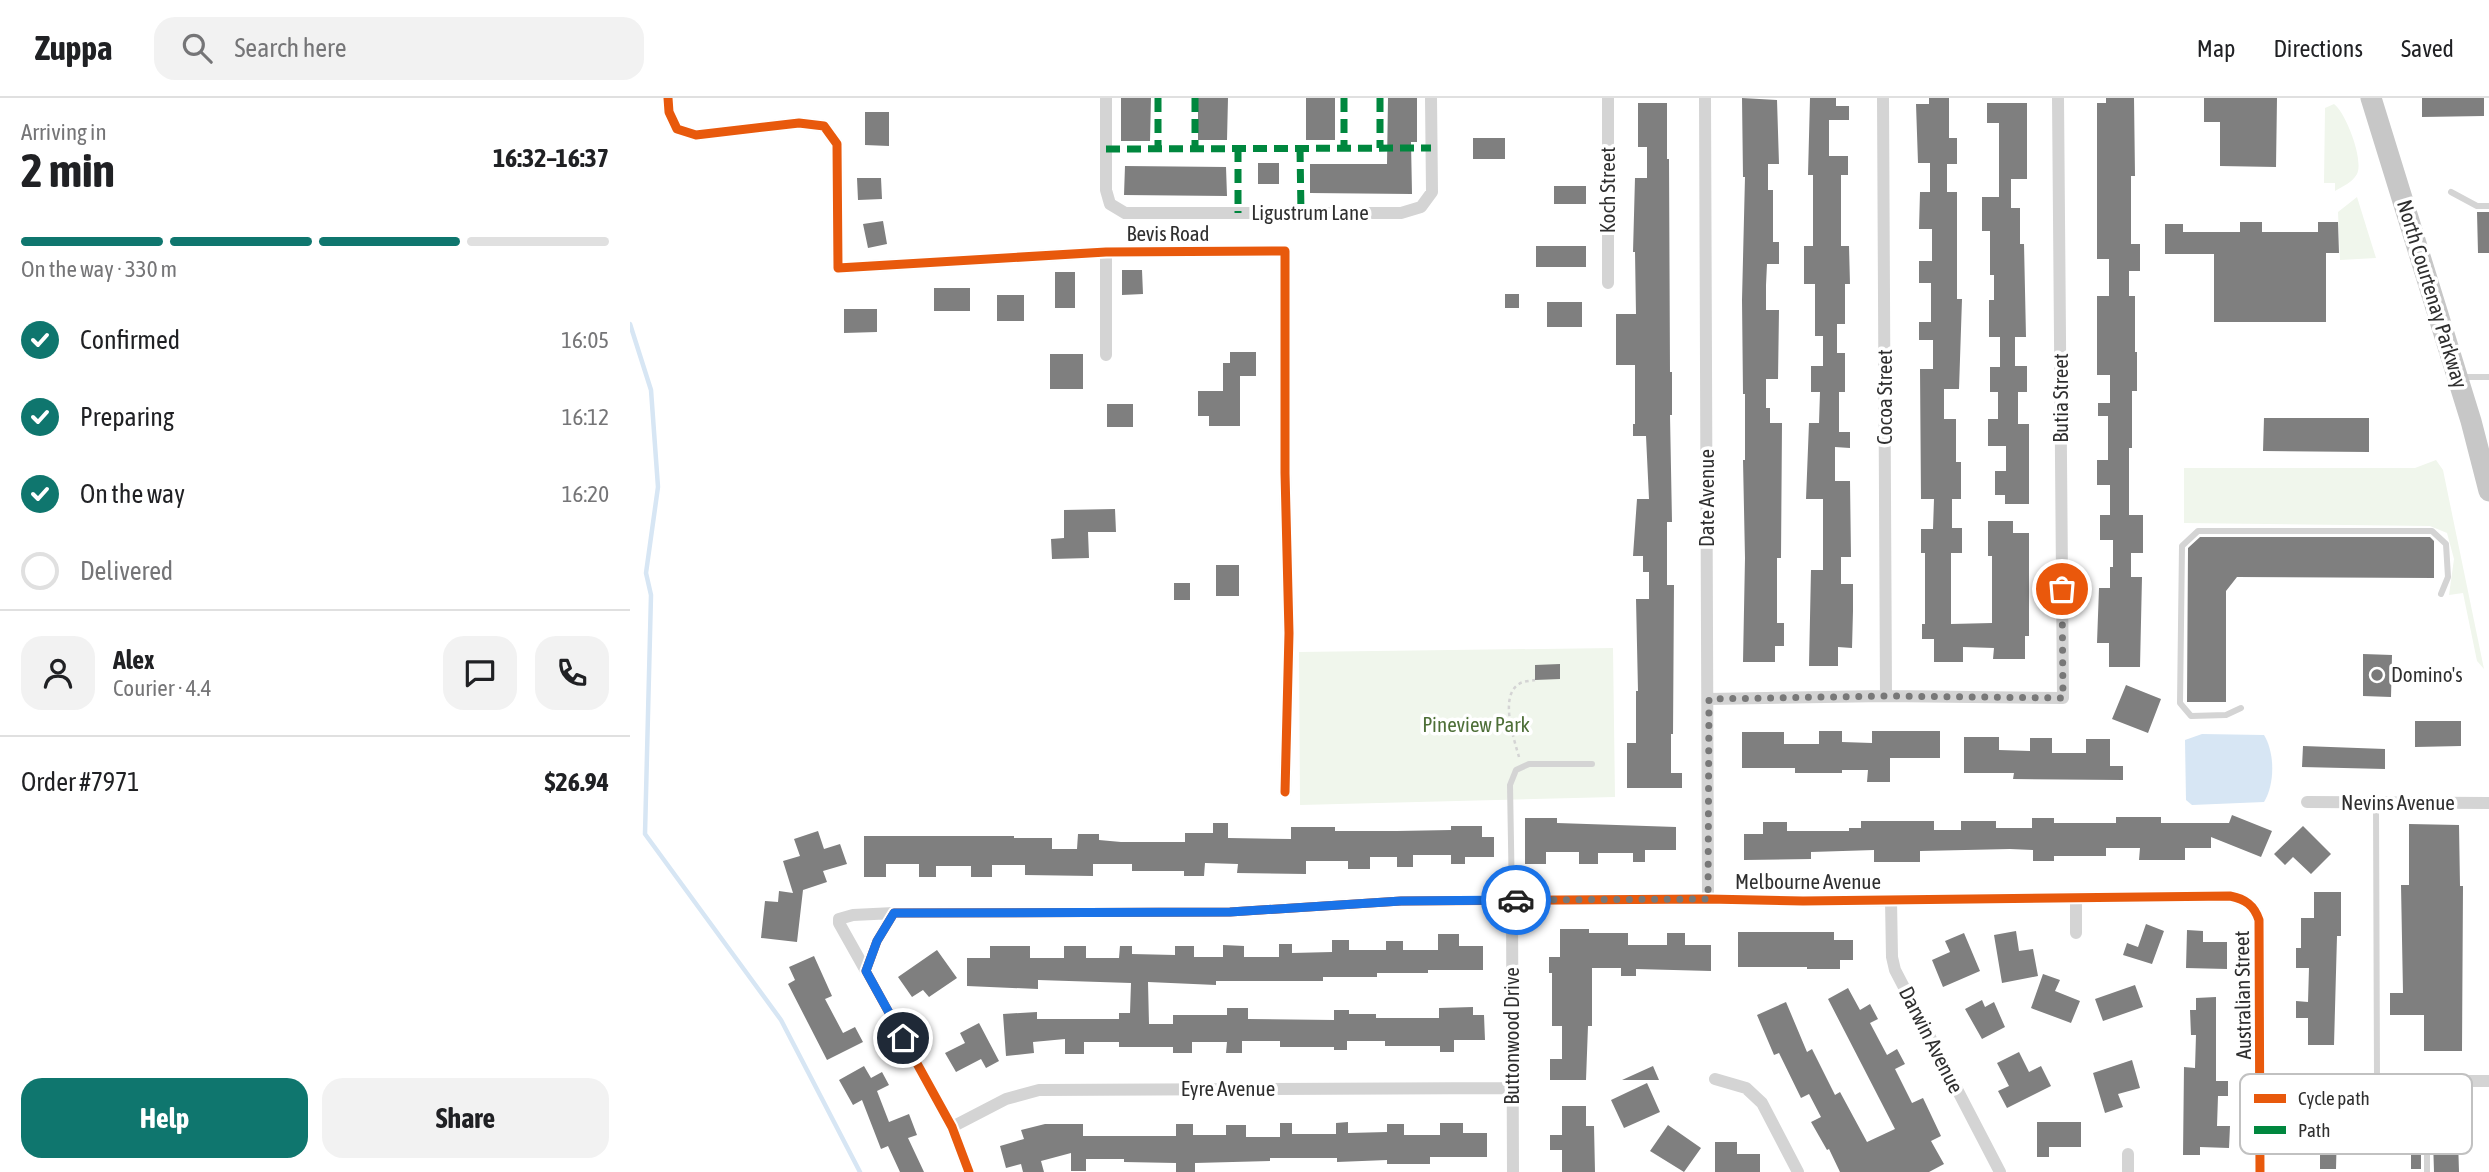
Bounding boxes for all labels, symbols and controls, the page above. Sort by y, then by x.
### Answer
search box [154,17,644,80]
text: Zuppa [35,29,112,67]
icon: search [178,29,216,67]
text: Search here [234,33,347,63]
text: Map [2197,35,2235,62]
text: Directions [2273,35,2363,62]
text: Saved [2401,35,2454,62]
text: Arriving in [21,119,107,145]
text: 16:32–16:37 [493,143,609,173]
text: 2 min [21,144,115,197]
street label: Koch Street [1595,147,1619,233]
street label: North Courtenay Parkway [2393,197,2473,391]
street label: Ligustrum Lane [1251,200,1369,224]
street label: Bevis Road [1126,221,1210,245]
text: On the way · 330 m [21,256,177,282]
icon: check [21,321,59,359]
text: Confirmed [80,325,180,355]
text: 16:05 [561,327,609,353]
street label: Cocoa Street [1872,349,1896,445]
street label: Butia Street [2048,353,2072,443]
icon: check [21,398,59,436]
text: Preparing [80,402,174,432]
text: 16:12 [562,404,609,430]
street label: Date Avenue [1694,449,1718,547]
icon: check [21,475,59,513]
text: On the way [80,479,185,509]
text: 16:20 [562,481,609,507]
text: Delivered [80,556,173,586]
pin [2032,559,2092,619]
icon: bag [2043,570,2081,608]
button: person [21,636,95,710]
button: chat [443,636,517,710]
button: phone [535,636,609,710]
text: Alex [113,645,154,675]
place label: Domino's [2391,662,2463,686]
marker: Domino's [2369,667,2385,683]
text: Courier · 4.4 [113,675,212,701]
park label: Pineview Park [1422,712,1530,736]
text: Order #7971 [21,767,140,797]
text: $26.94 [545,767,609,797]
street label: Nevins Avenue [2341,790,2455,814]
courier [1481,865,1551,935]
street label: Melbourne Avenue [1735,869,1881,893]
icon: car [1497,881,1535,919]
street label: Australian Street [2229,930,2255,1060]
street label: Buttonwood Drive [1499,967,1523,1105]
street label: Darwin Avenue [1895,982,1969,1097]
pin [873,1008,933,1068]
icon: home [884,1019,922,1057]
legend [2240,1074,2472,1154]
street label: Eyre Avenue [1181,1076,1275,1100]
button: Help [21,1078,308,1158]
button: Share [322,1078,609,1158]
text: Cycle path [2298,1087,2370,1109]
text: Path [2298,1119,2330,1141]

